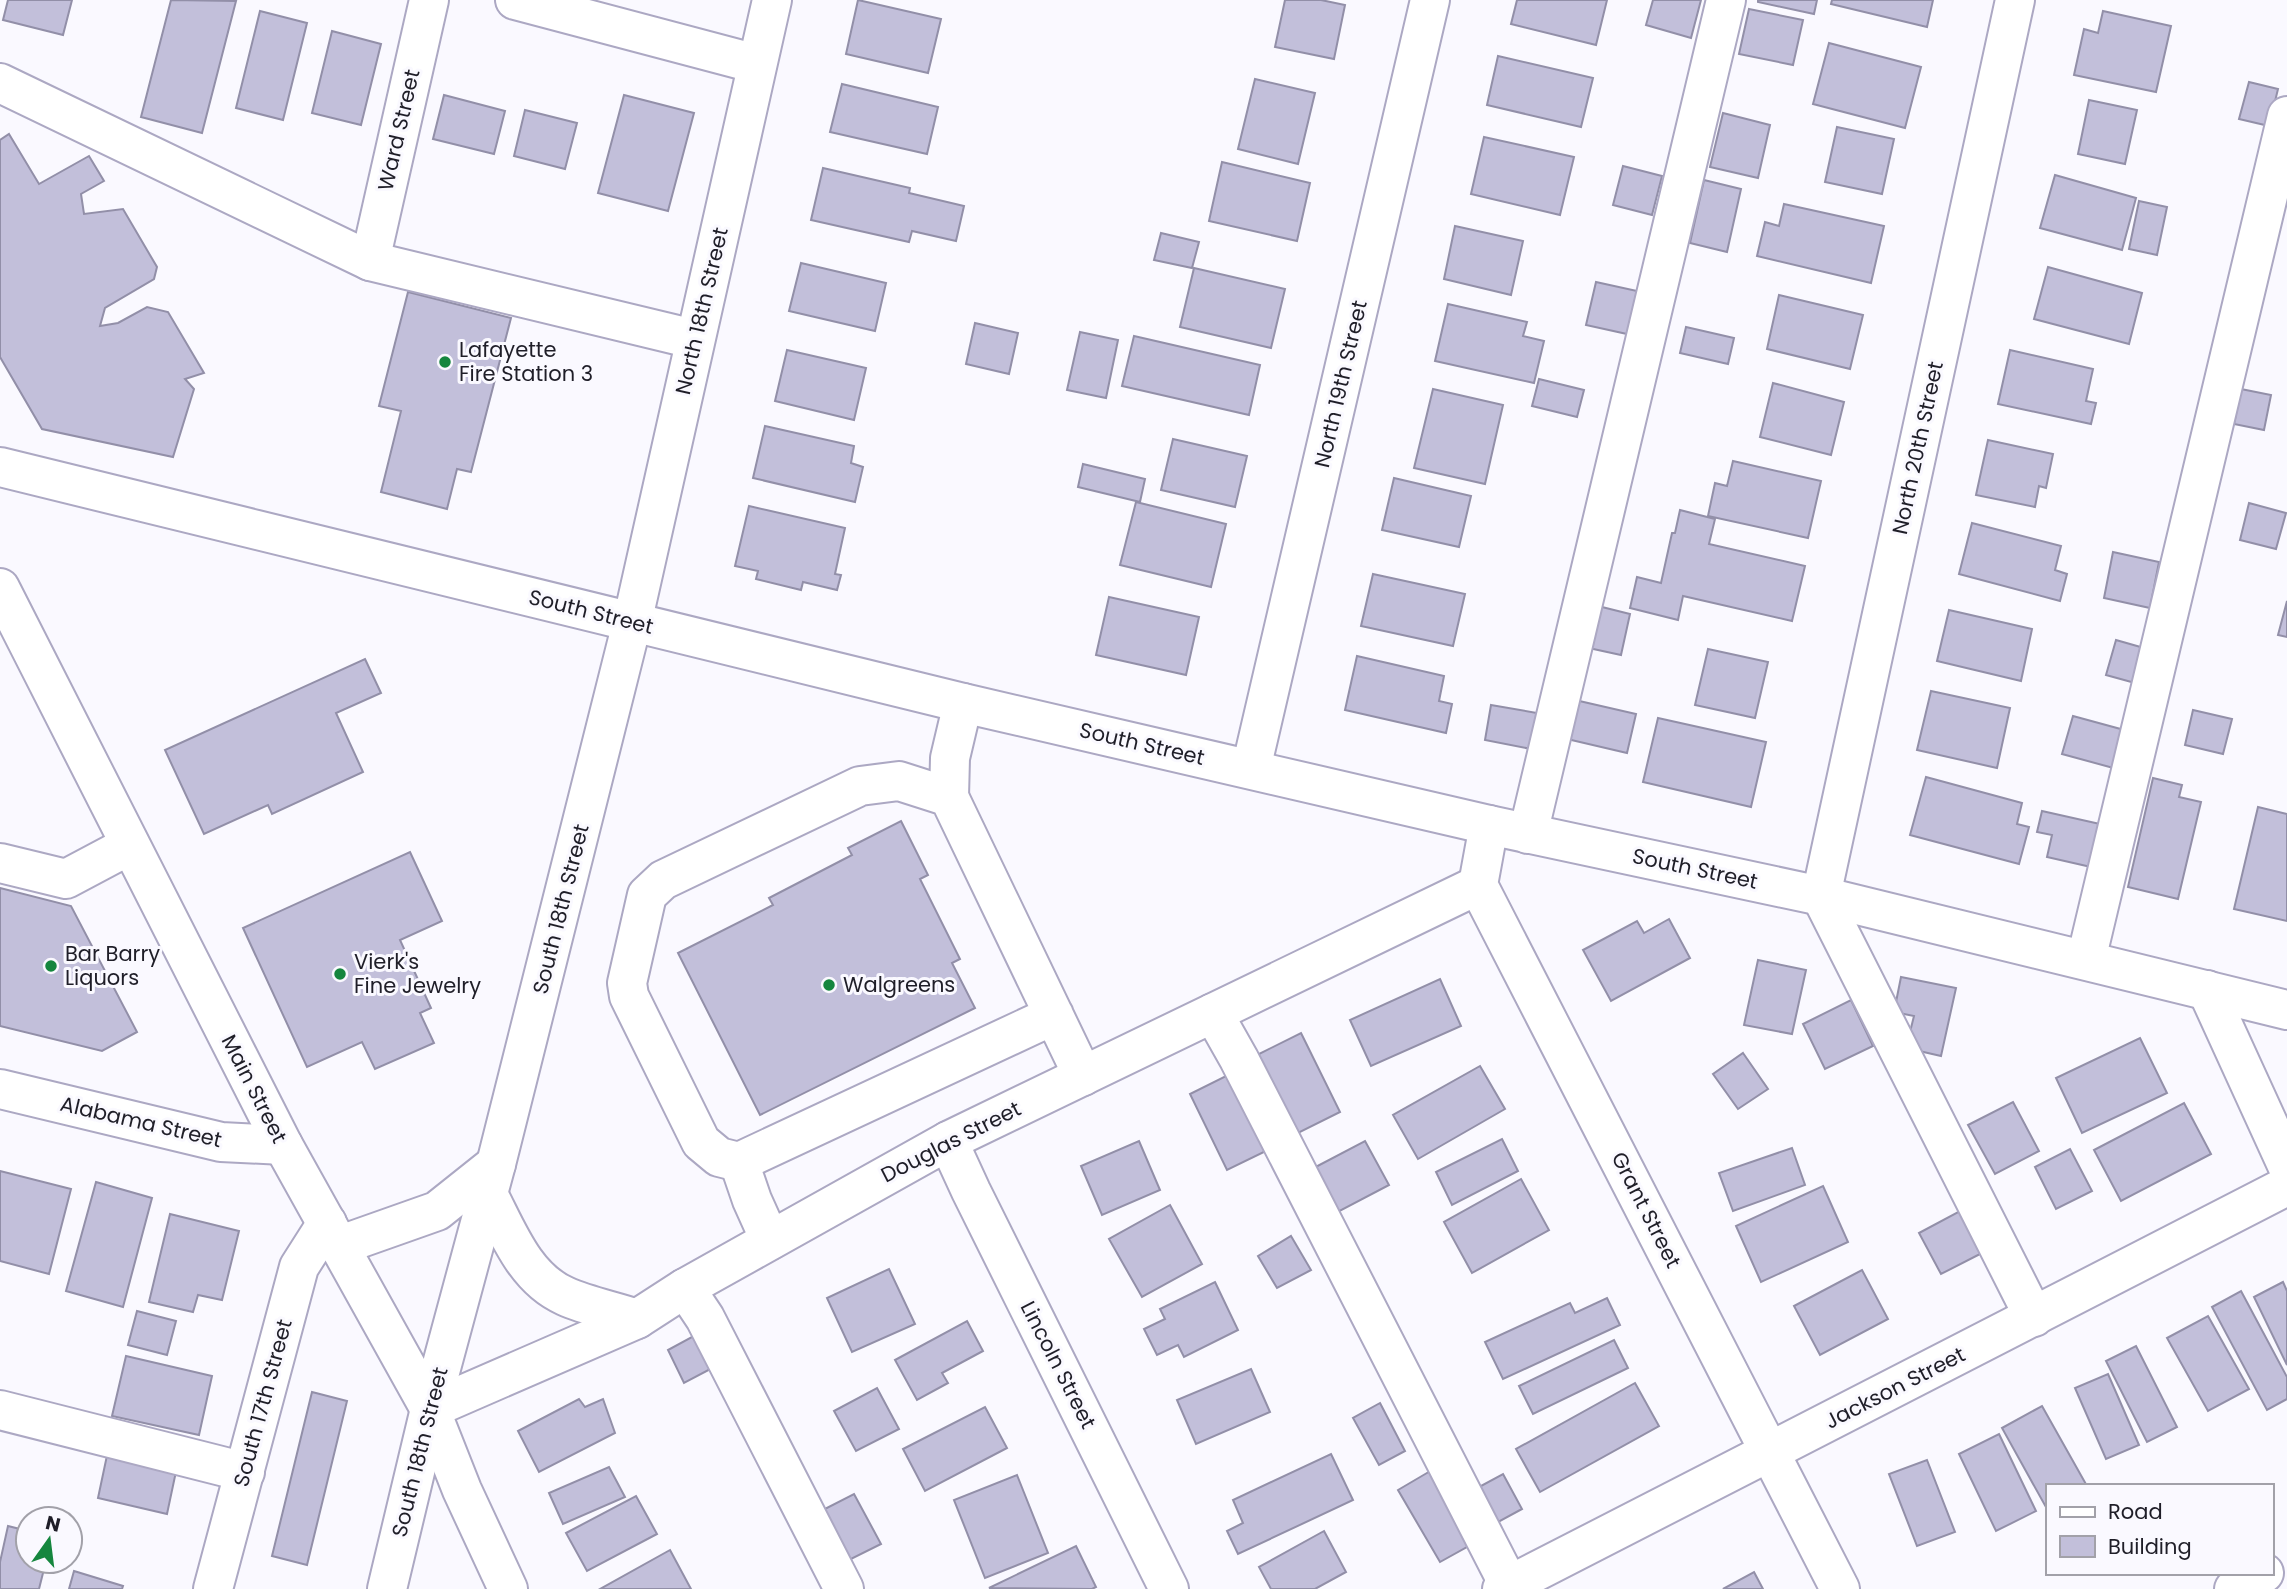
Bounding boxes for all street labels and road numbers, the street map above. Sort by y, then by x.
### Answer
street label: Ward Street [370,66,427,193]
street label: North 18th Street [668,224,735,397]
street label: North 19th Street [1307,297,1374,470]
street label: North 20th Street [1885,359,1950,537]
street label: South Street [526,582,656,641]
street label: South Street [1077,715,1207,772]
street label: South 18th Street [525,821,596,997]
street label: South Street [1630,841,1760,896]
street label: Main Street [215,1030,294,1148]
street label: Alabama Street [58,1089,225,1154]
street label: Douglas Street [876,1094,1026,1189]
street label: Grant Street [1605,1147,1688,1273]
street label: Lincoln Street [1014,1296,1103,1434]
street label: South 17th Street [226,1316,299,1490]
street label: Jackson Street [1820,1340,1970,1435]
street label: South 18th Street [384,1364,455,1540]

